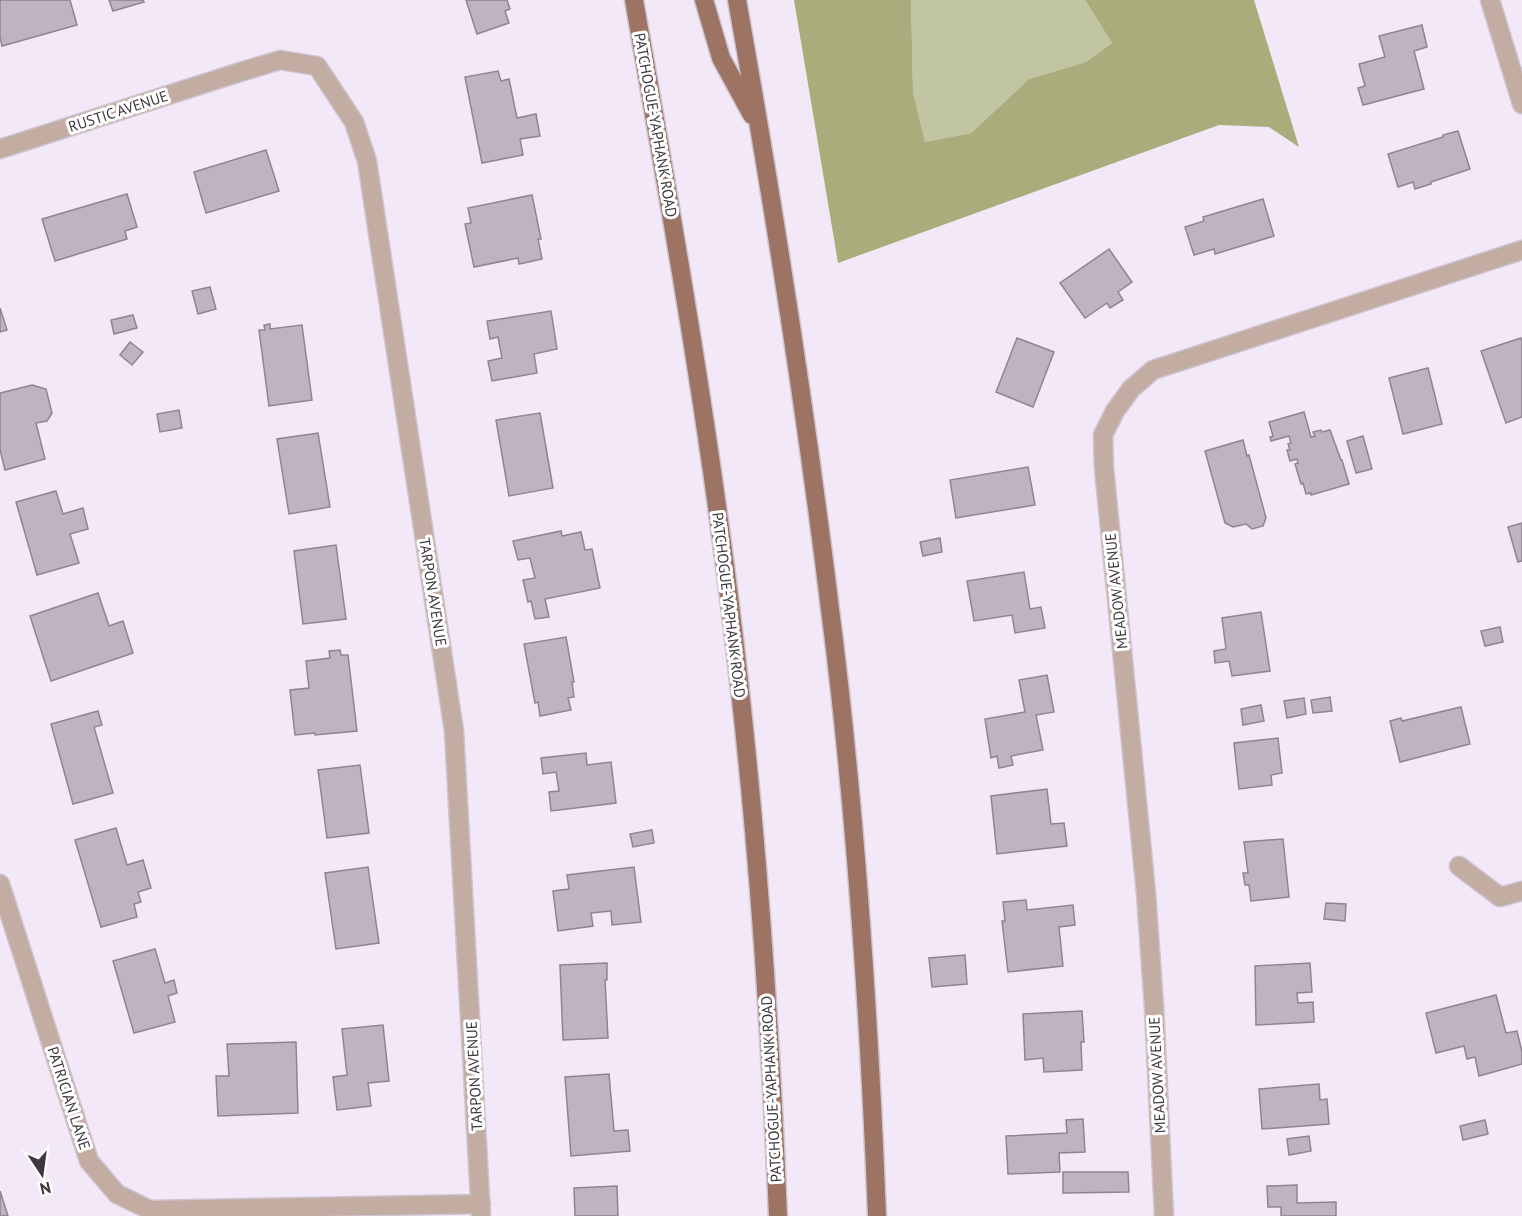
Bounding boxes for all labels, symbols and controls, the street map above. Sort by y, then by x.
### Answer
street label: PATCHOGUE-YAPHANK ROAD [630,31,682,219]
street label: RUSTIC AVENUE [66,86,170,136]
street label: PATCHOGUE-YAPHANK ROAD [708,511,750,699]
street label: MEADOW AVENUE [1100,532,1132,650]
street label: TARPON AVENUE [415,536,451,648]
street label: PATCHOGUE-YAPHANK ROAD [757,995,785,1183]
street label: MEADOW AVENUE [1144,1016,1170,1134]
street label: TARPON AVENUE [462,1021,486,1131]
street label: PATRICIAN LANE [43,1044,95,1152]
north arrow [12,1144,72,1204]
text: N [38,1178,53,1200]

